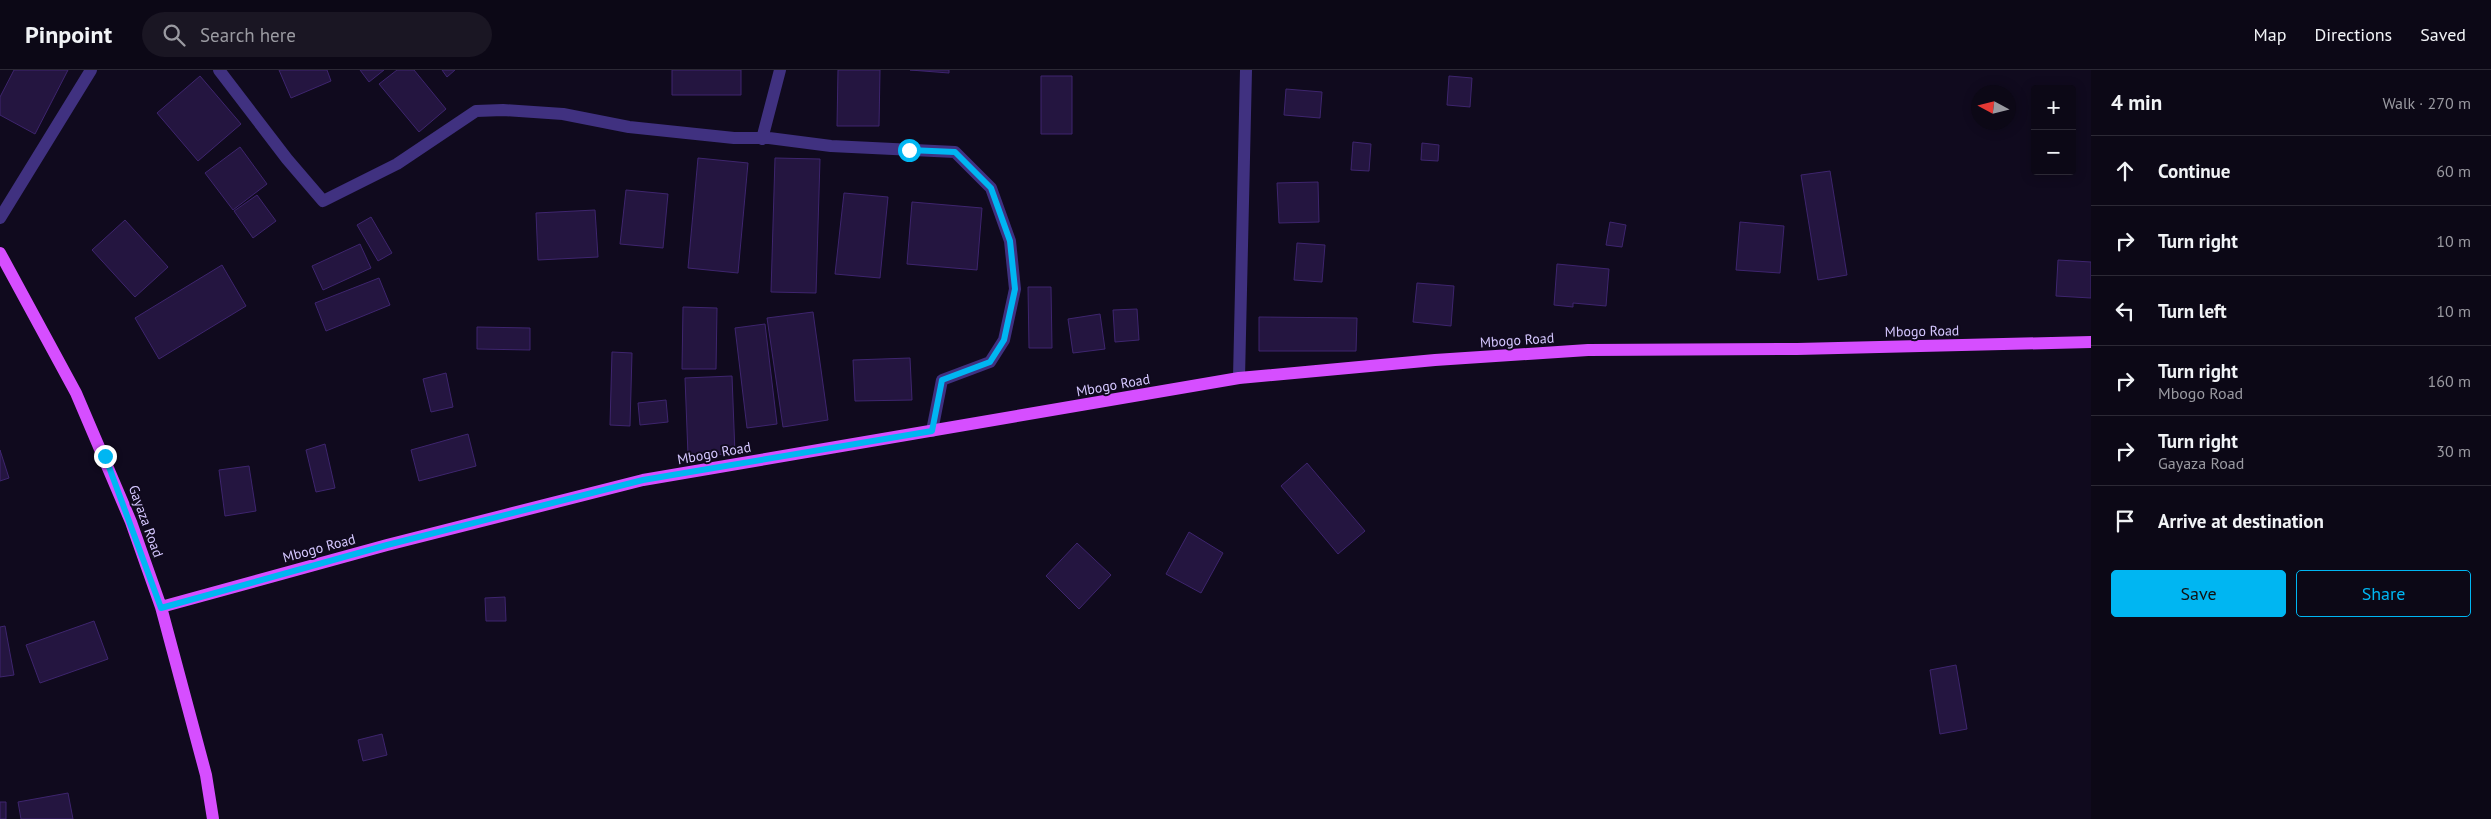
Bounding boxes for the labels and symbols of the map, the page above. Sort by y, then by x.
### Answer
north arrow [1971,85,2016,130]
route start [898,139,921,162]
street label: Mbogo Road [1885,321,1959,341]
street label: Mbogo Road [1479,328,1555,352]
street label: Mbogo Road [1075,370,1151,400]
street label: Mbogo Road [676,438,752,468]
route end [94,445,117,468]
street label: Gayaza Road [125,482,167,560]
street label: Mbogo Road [281,530,357,566]

